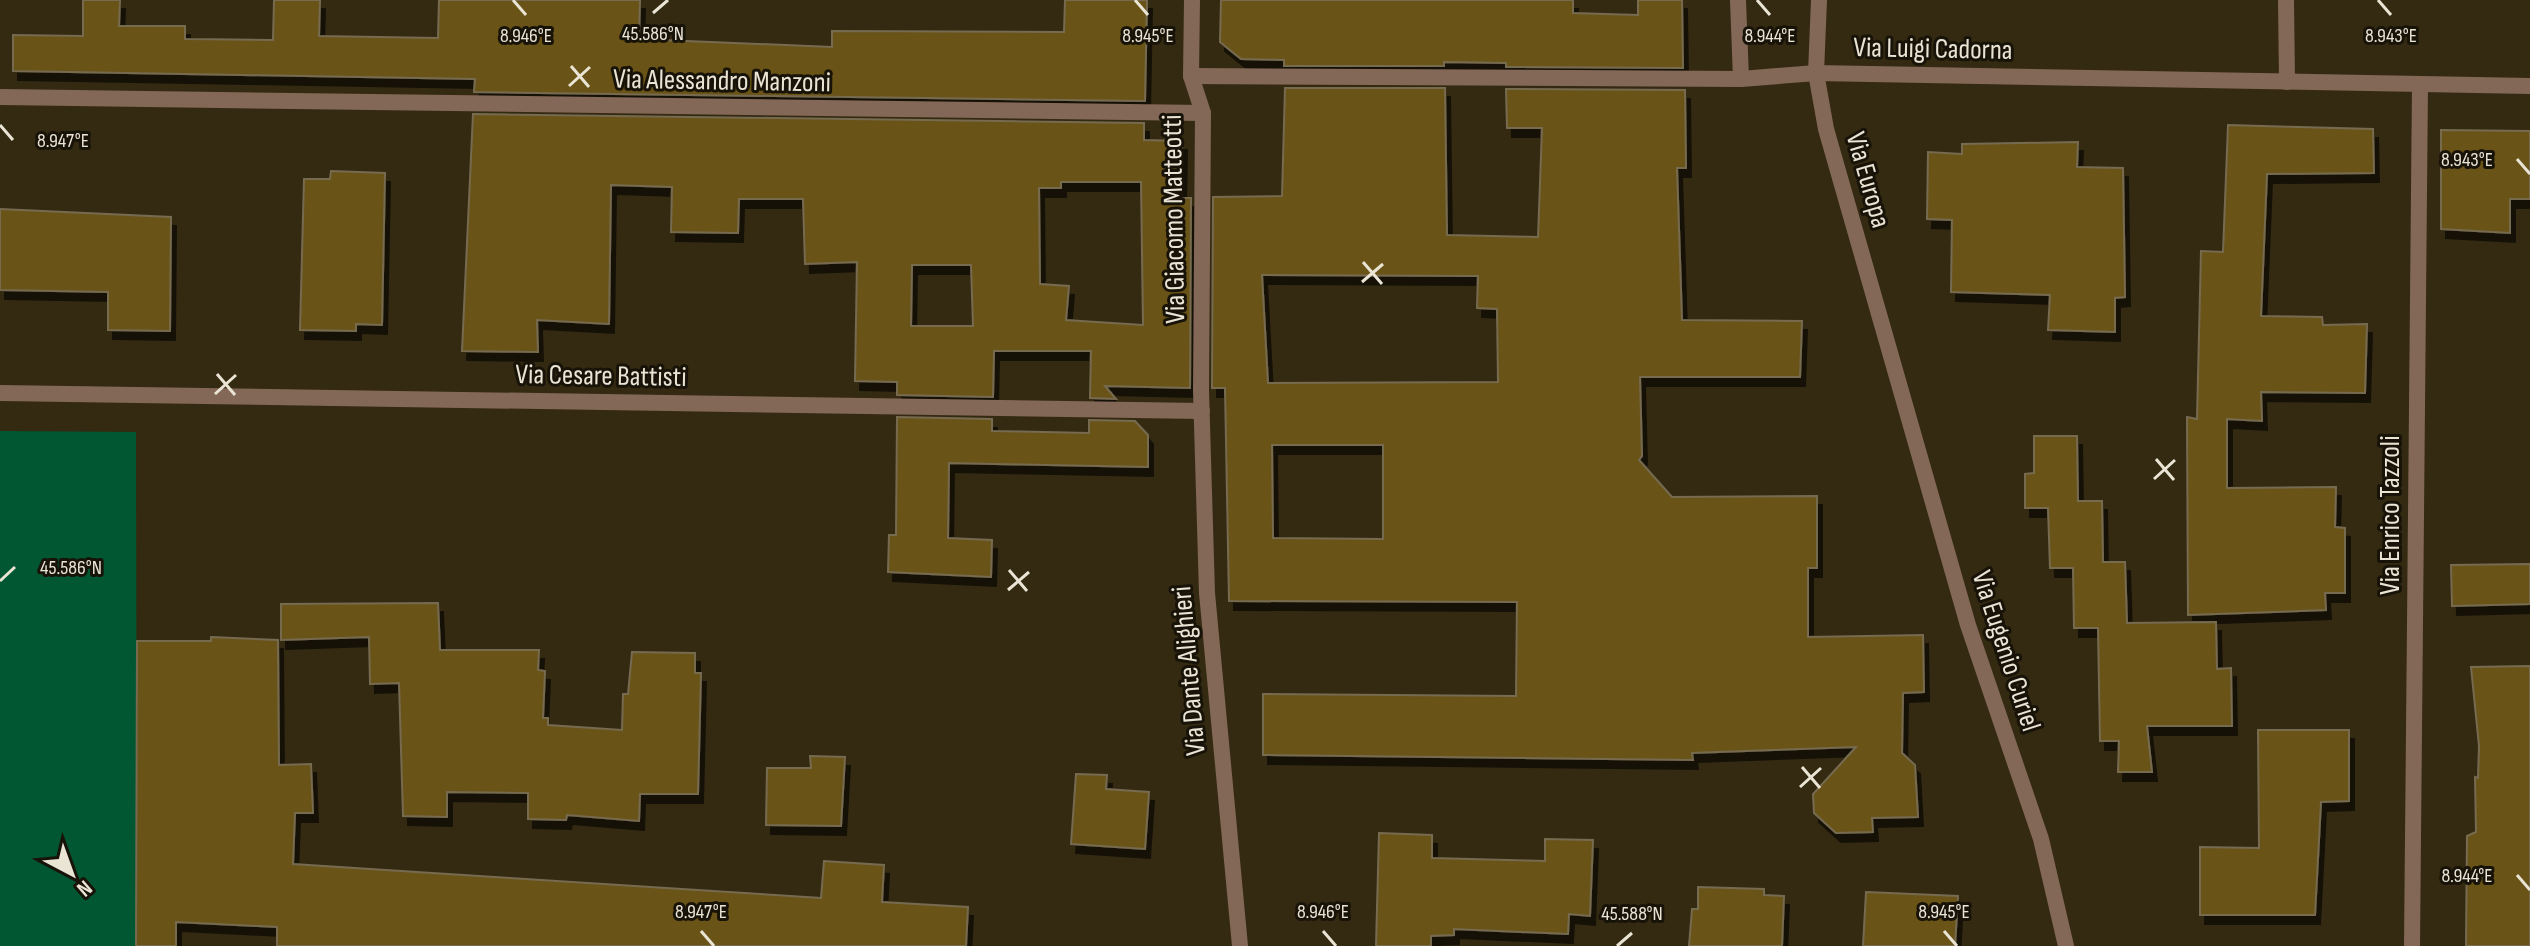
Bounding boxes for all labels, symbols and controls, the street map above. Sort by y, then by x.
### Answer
text: 45.586°N [622,22,684,46]
text: 8.946°E [500,24,552,48]
text: 8.945°E [1122,24,1174,48]
text: 8.944°E [1744,24,1796,48]
text: 8.943°E [2365,24,2417,48]
street label: Via Luigi Cadorna [1853,31,2013,67]
street label: Via Alessandro Manzoni [613,63,831,99]
street label: Via Giacomo Matteotti [1156,114,1192,324]
street label: Via Europa [1839,128,1897,232]
text: 8.947°E [37,129,89,153]
text: 8.943°E [2441,148,2493,172]
street label: Via Cesare Battisti [515,358,687,394]
street label: Via Enrico Tazzoli [2374,435,2407,595]
text: 45.586°N [40,556,102,580]
street label: Via Eugenio Curiel [1965,567,2047,735]
street label: Via Dante Alighieri [1165,585,1213,757]
north arrow [32,834,112,914]
text: 8.944°E [2441,864,2493,888]
text: N [71,874,97,902]
text: 8.947°E [675,900,727,924]
text: 8.946°E [1297,900,1349,924]
text: 8.945°E [1918,900,1970,924]
text: 45.588°N [1601,902,1663,926]

